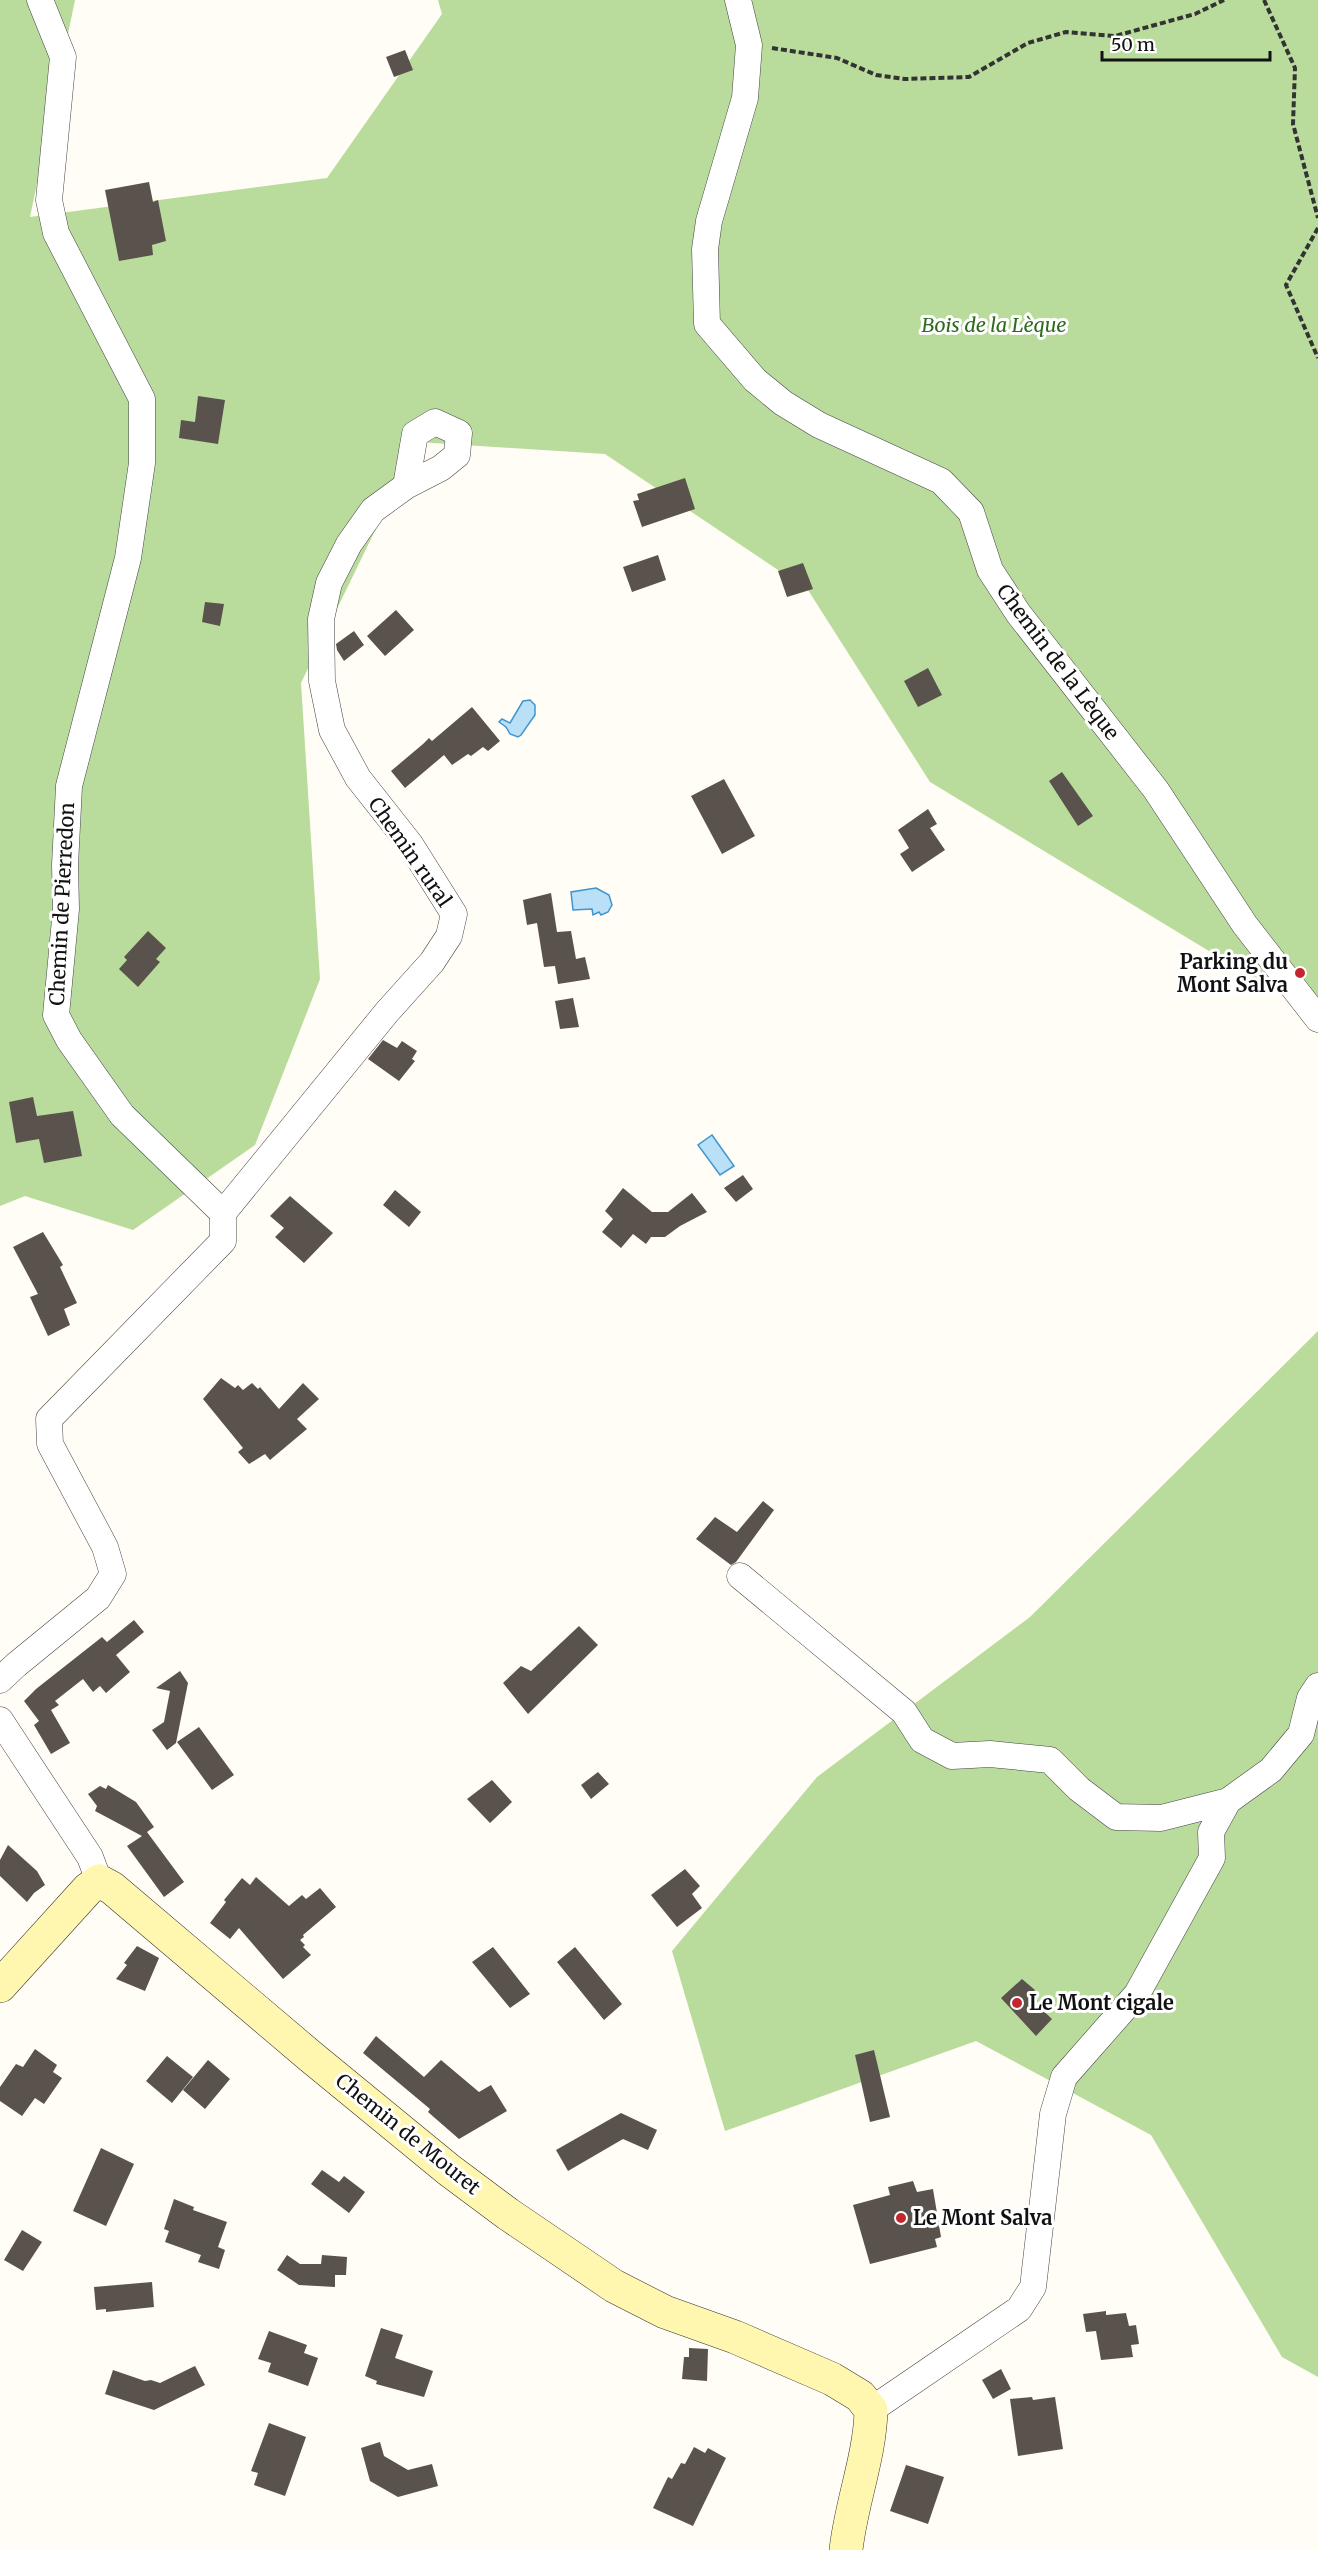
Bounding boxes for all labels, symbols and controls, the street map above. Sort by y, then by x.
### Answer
scale bar [1102,24,1270,62]
text: 50 m [1111,33,1155,56]
park label: Bois de la Lèque [921,312,1067,337]
street label: Chemin de la Lèque [992,579,1125,744]
street label: Chemin rural [363,792,457,911]
street label: Chemin de Pierredon [44,802,79,1006]
place label: Parking du Mont Salva [1177,949,1288,997]
marker: Parking du Mont Salva [1293,966,1307,980]
place label: Le Mont cigale [1029,1990,1174,2015]
marker: Le Mont cigale [1010,1996,1024,2010]
street label: Chemin de Mouret [331,2068,486,2200]
place label: Le Mont Salva [913,2205,1053,2230]
marker: Le Mont Salva [894,2211,908,2225]

